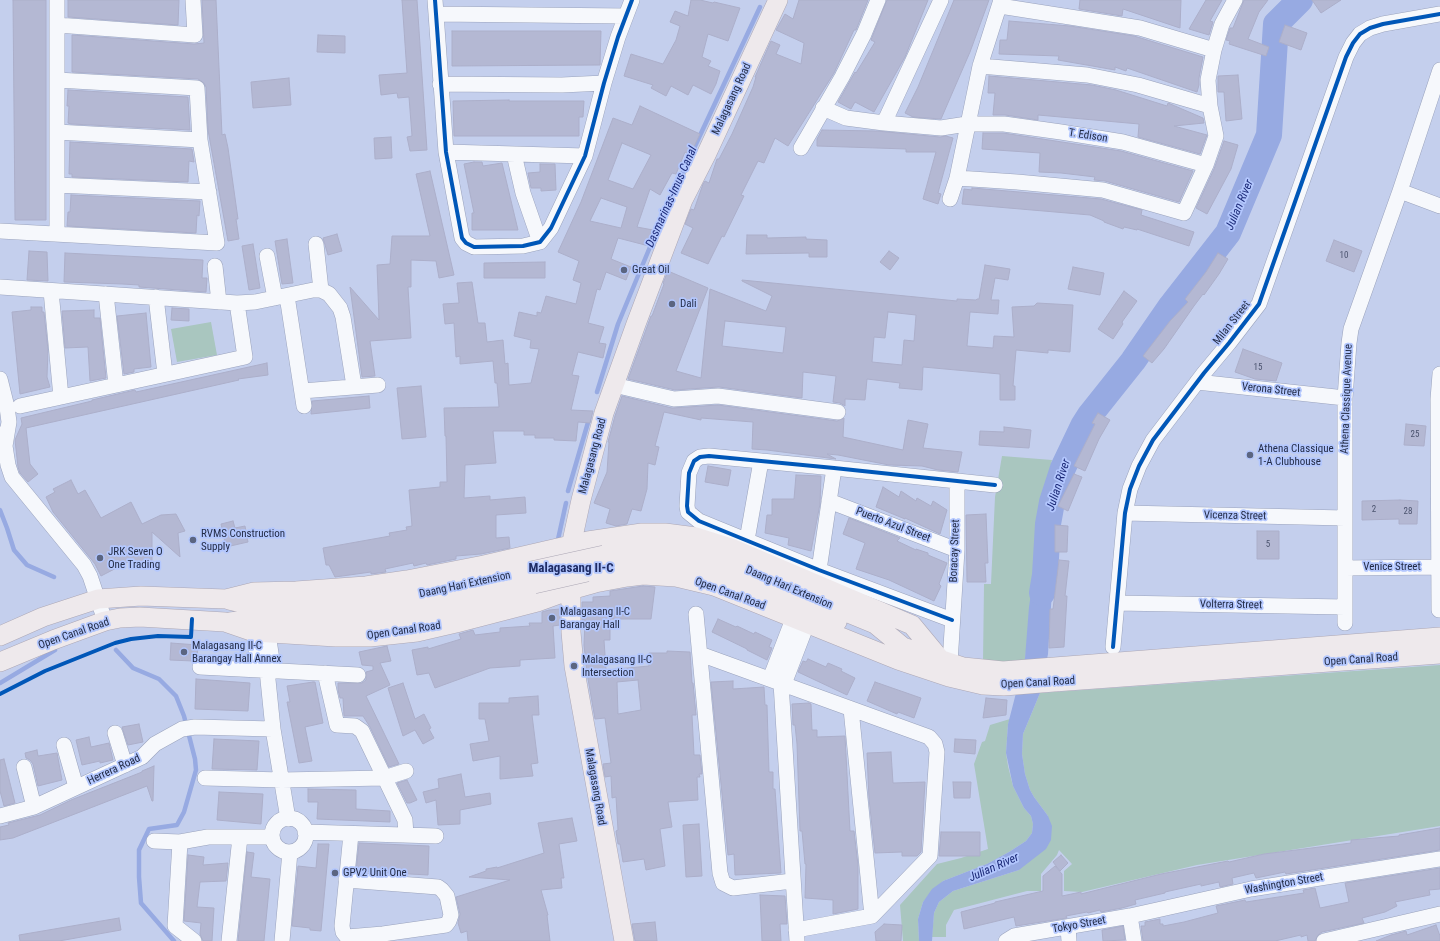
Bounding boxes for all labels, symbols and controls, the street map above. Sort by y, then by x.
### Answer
street label: Malagasang Road [710,61,754,137]
street label: T. Edison [1068,126,1108,146]
water label: Dasmarinas-Imus Canal [643,144,701,250]
water label: Julian River [1223,178,1257,232]
house number: 10 [1340,251,1348,261]
place label: Great Oil [632,263,670,277]
marker: Great Oil [619,265,629,275]
place label: Dali [680,297,697,311]
street label: Milan Street [1211,298,1253,348]
marker: Dali [667,299,677,309]
street label: Athena Classique Avenue [1338,344,1356,454]
house number: 15 [1254,363,1262,373]
street label: Verona Street [1241,380,1301,400]
street label: Malagasang Road [577,417,609,495]
house number: 25 [1411,430,1419,440]
place label: Athena Classique 1-A Clubhouse [1258,442,1334,468]
marker: Athena Classique 1-A Clubhouse [1245,450,1255,460]
water label: Julian River [1044,457,1074,513]
street label: Puerto Azul Street [854,505,932,545]
house number: 2 [1372,505,1376,515]
house number: 28 [1404,507,1412,517]
street label: Vicenza Street [1204,509,1266,523]
street label: Boracay Street [947,519,963,583]
place label: RVMS Construction Supply [201,527,285,553]
marker: RVMS Construction Supply [188,535,198,545]
house number: 5 [1266,540,1270,550]
place label: JRK Seven O One Trading [108,545,163,571]
marker: JRK Seven O One Trading [95,553,105,563]
street label: Venice Street [1363,560,1421,574]
district label: Malagasang II-C [528,561,614,577]
street label: Daang Hari Extension [744,564,834,612]
street label: Daang Hari Extension [418,569,512,601]
street label: Open Canal Road [693,575,767,613]
street label: Volterra Street [1200,598,1262,612]
place label: Malagasang II-C Barangay Hall [560,605,630,631]
marker: Malagasang II-C Barangay Hall [547,613,557,623]
street label: Open Canal Road [37,616,111,652]
street label: Open Canal Road [366,619,442,643]
place label: Malagasang II-C Barangay Hall Annex [192,639,281,665]
marker: Malagasang II-C Barangay Hall Annex [179,647,189,657]
street label: Open Canal Road [1323,651,1399,669]
place label: Malagasang II-C Intersection [582,653,652,679]
marker: Malagasang II-C Intersection [569,661,579,671]
street label: Open Canal Road [1001,674,1075,692]
street label: Malagasang Road [582,748,608,826]
street label: Herrera Road [85,752,143,788]
water label: Julian River [967,851,1021,885]
place label: GPV2 Unit One [343,866,407,880]
marker: GPV2 Unit One [330,868,340,878]
street label: Washington Street [1244,871,1324,897]
street label: Tokyo Street [1051,914,1107,936]

